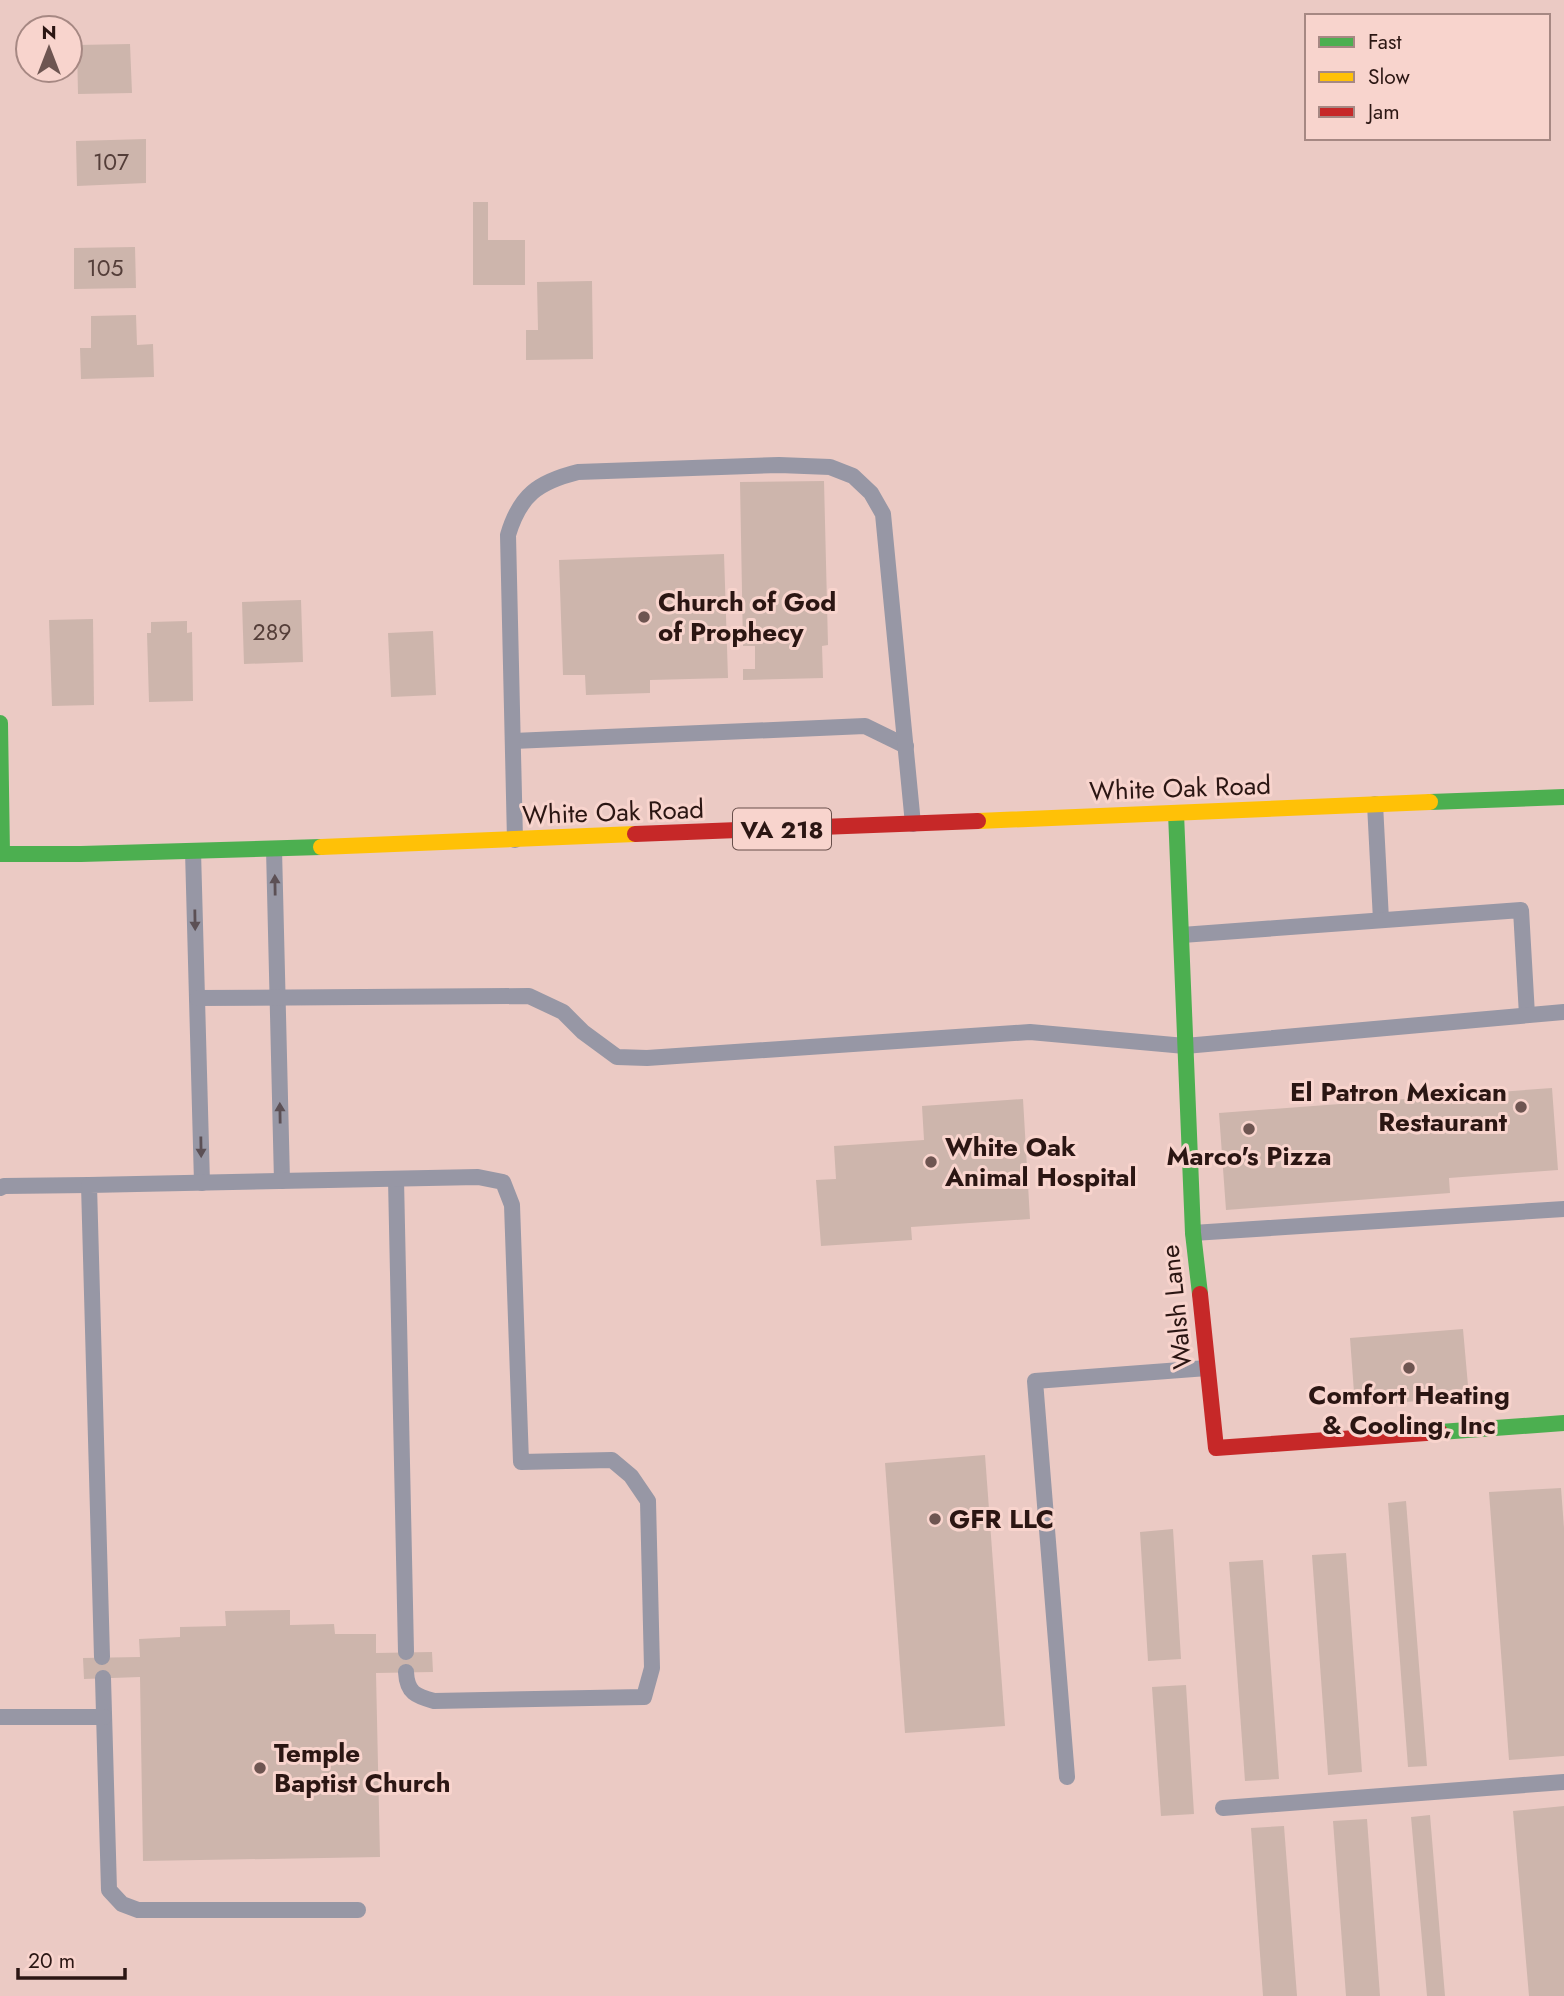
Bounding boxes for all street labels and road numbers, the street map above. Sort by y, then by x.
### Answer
street label: White Oak Road [1088,766,1272,810]
street label: White Oak Road [521,790,705,834]
road number: VA 218 [733,808,831,850]
street label: Walsh Lane [1151,1243,1201,1371]

